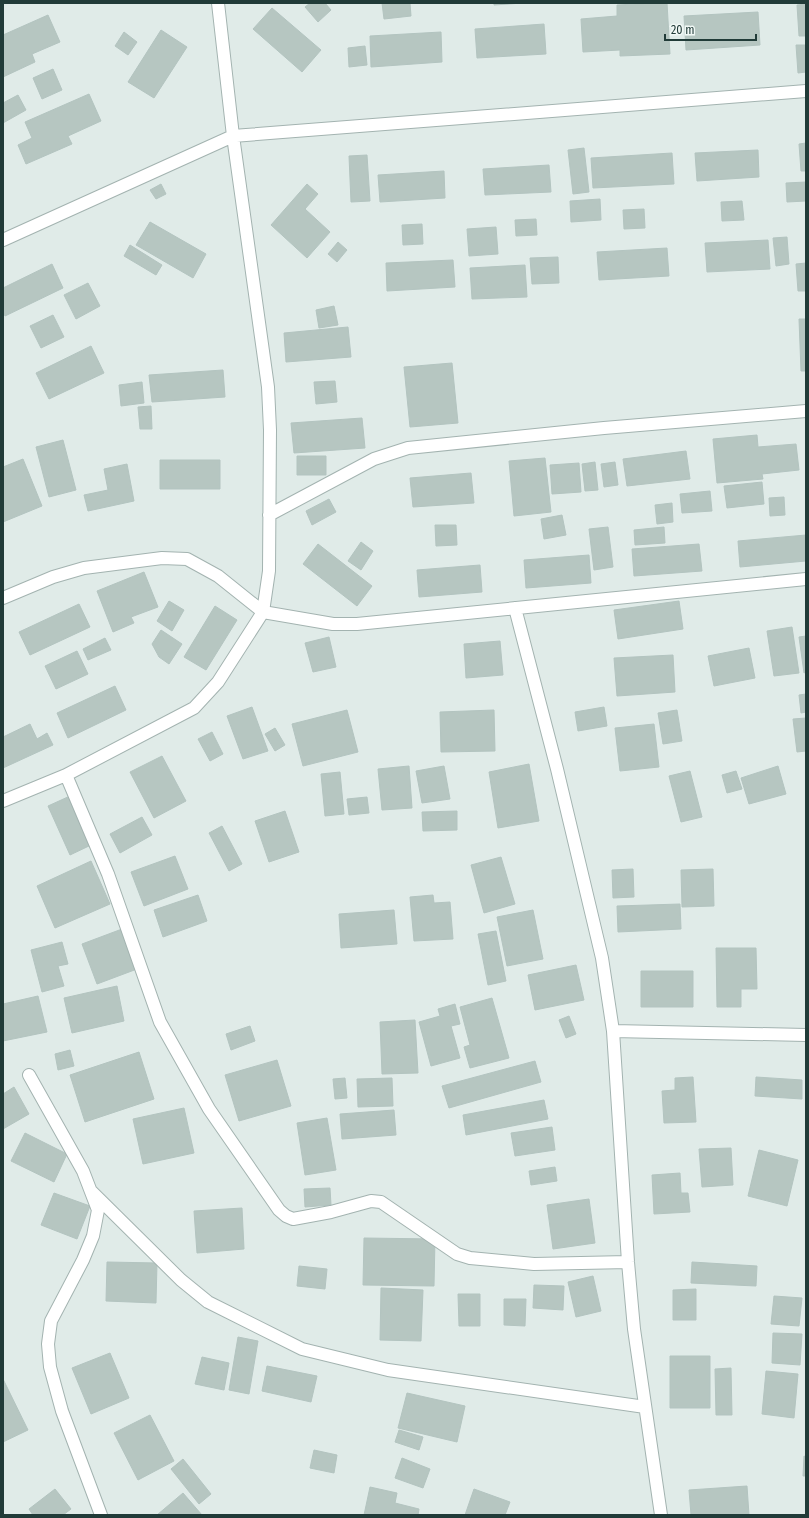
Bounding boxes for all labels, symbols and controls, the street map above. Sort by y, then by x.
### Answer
scale bar [665,16,756,42]
text: 20 m [671,23,695,37]

